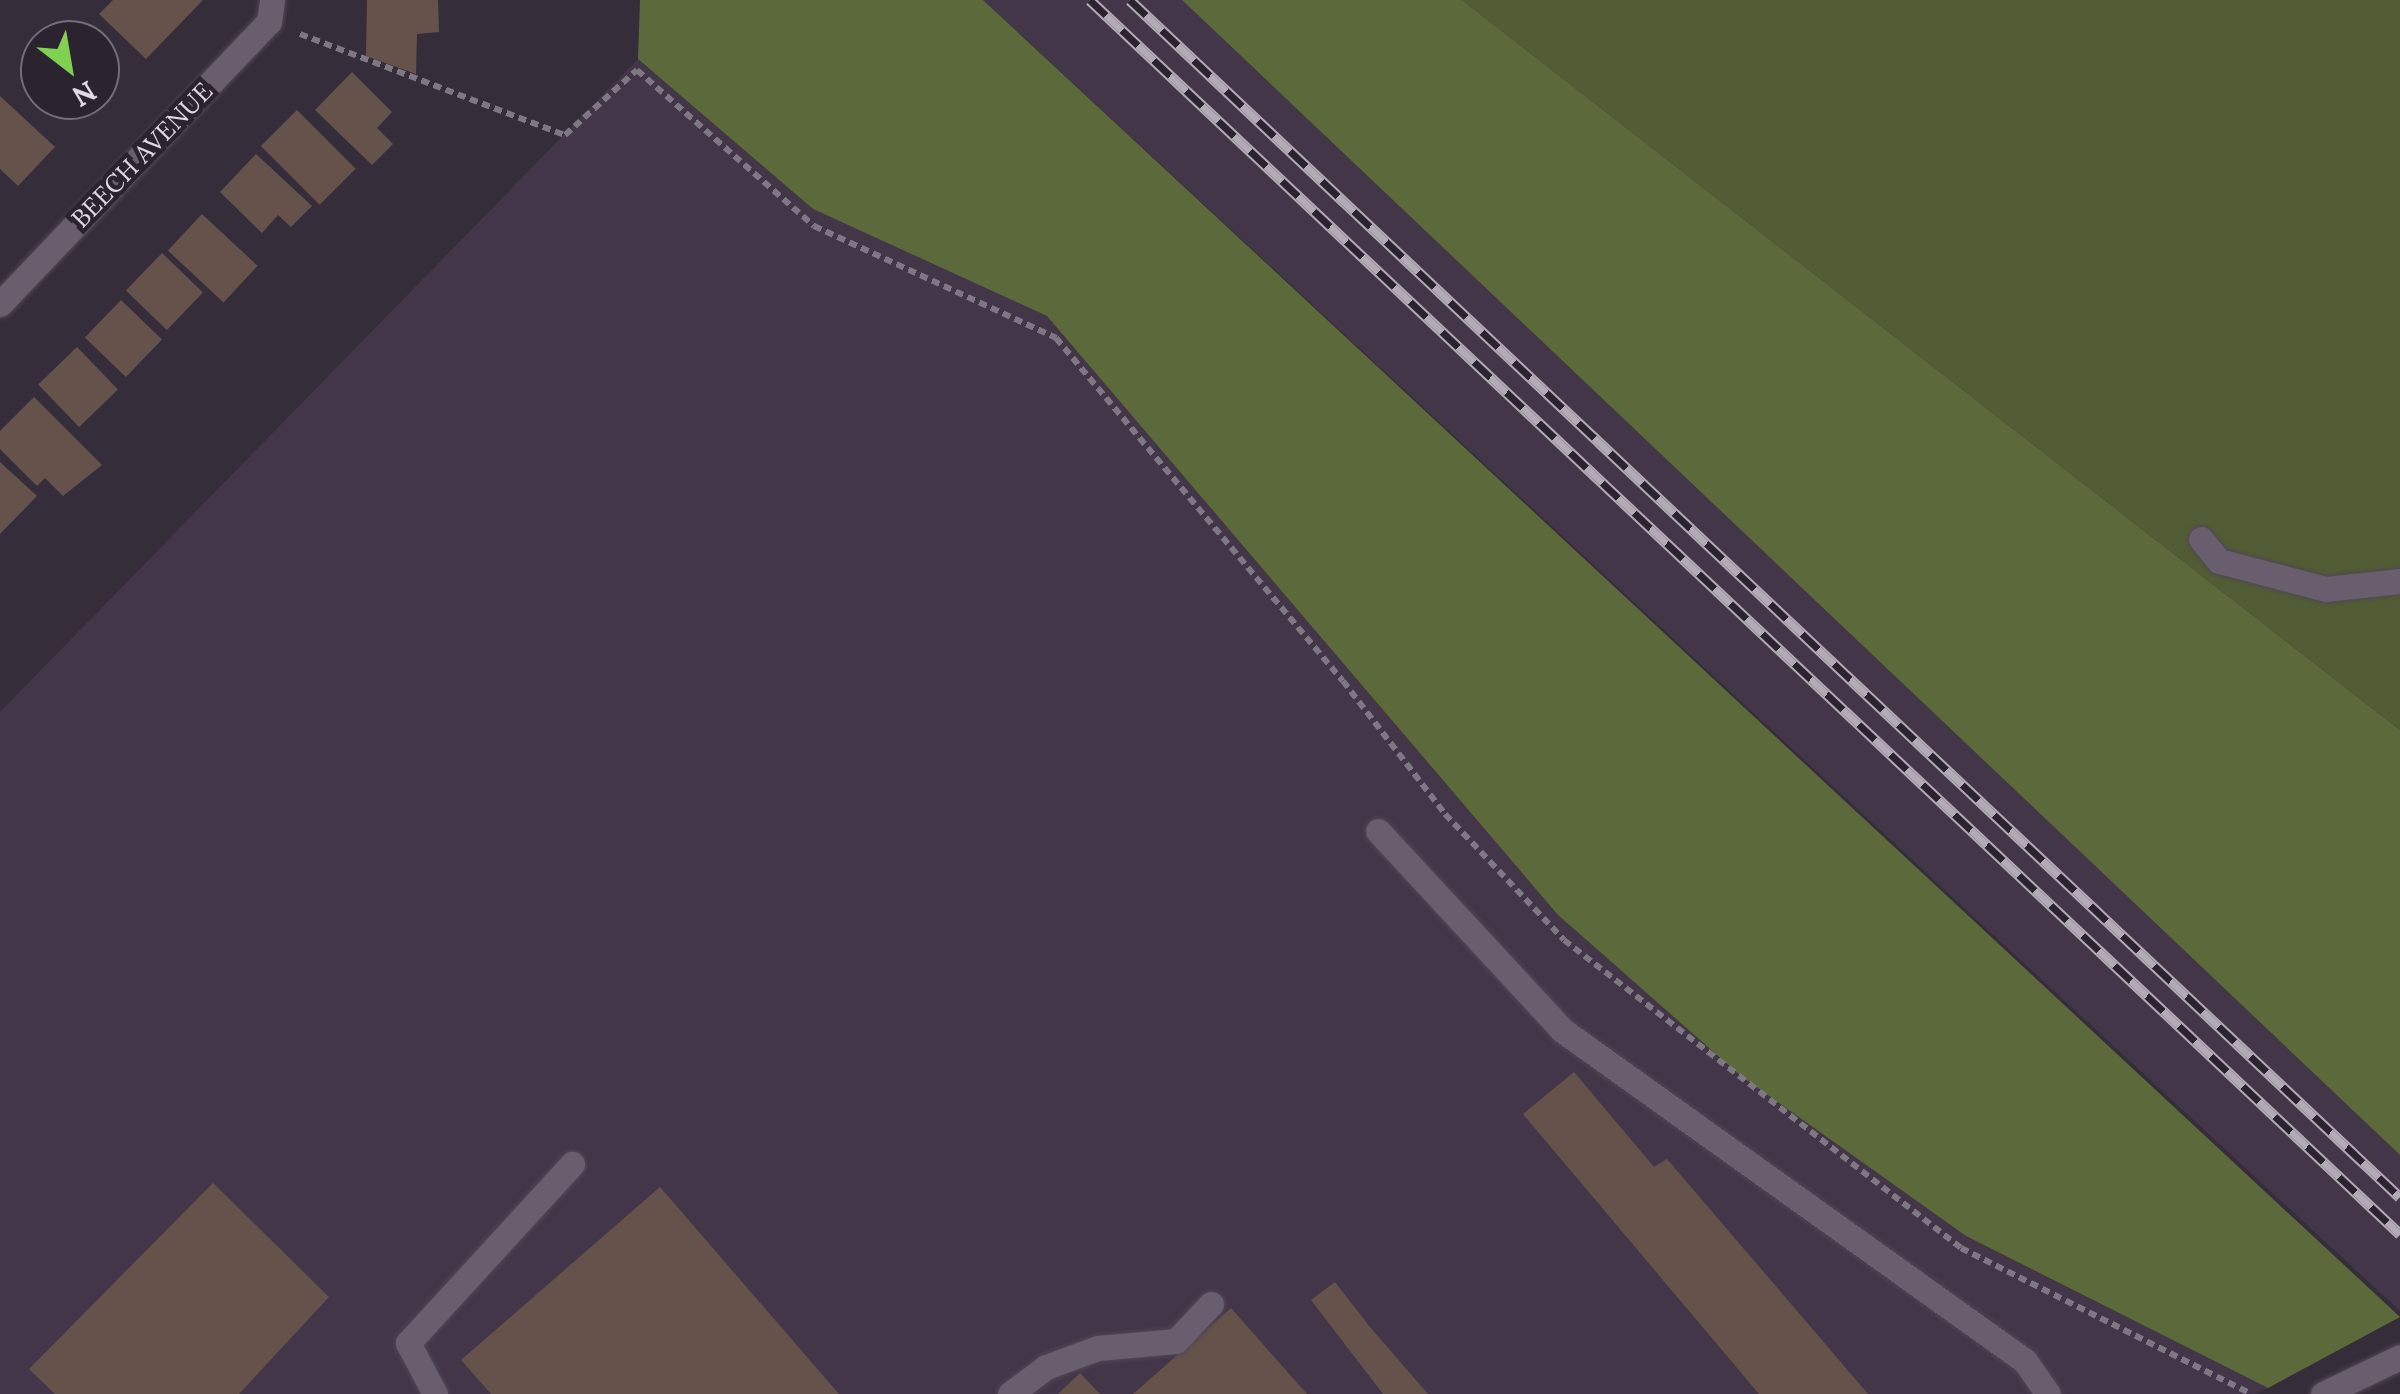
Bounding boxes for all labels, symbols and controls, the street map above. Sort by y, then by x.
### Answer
north arrow [20,20,120,120]
street label: BEECH AVENUE [65,76,219,234]

